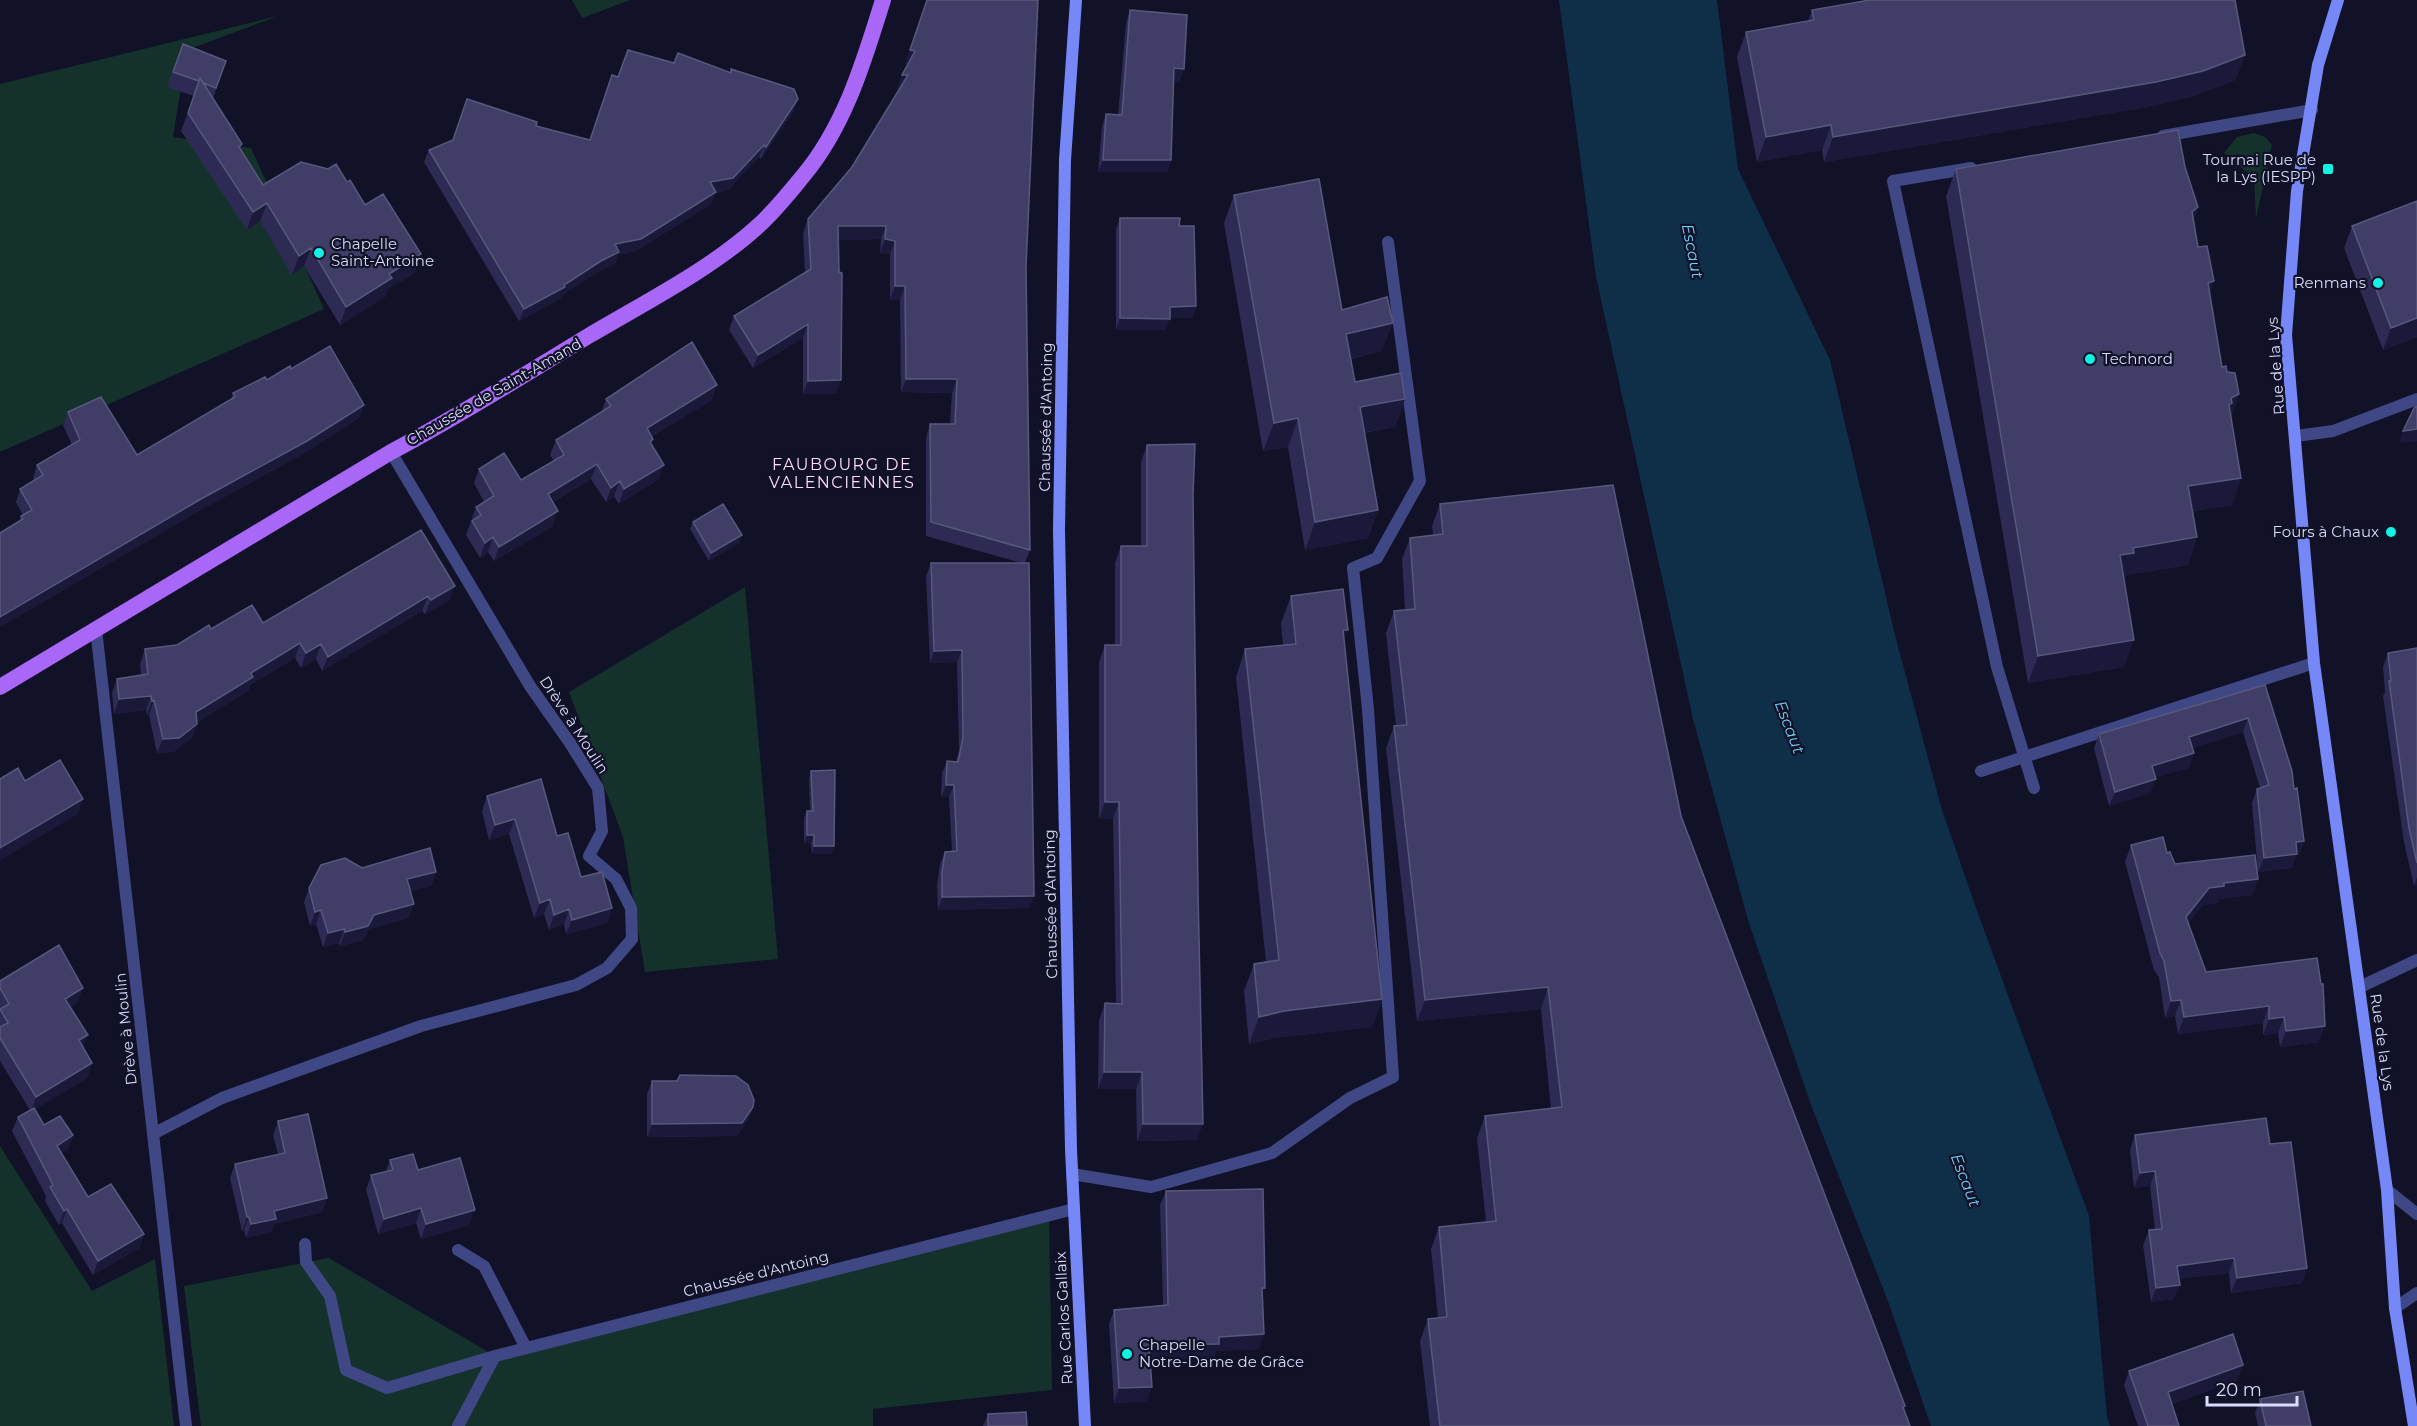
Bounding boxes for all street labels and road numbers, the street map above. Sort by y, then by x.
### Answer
street label: Rue de la Lys [2263,316,2288,416]
street label: Chaussée de Saint-Amand [403,334,585,450]
street label: Chaussée d'Antoing [1035,342,1056,492]
street label: Drève à Moulin [536,672,613,777]
street label: Chaussée d'Antoing [1040,829,1061,979]
street label: Drève à Moulin [110,972,141,1086]
street label: Rue de la Lys [2366,992,2399,1092]
street label: Chaussée d'Antoing [681,1246,831,1301]
street label: Rue Carlos Gallaix [1051,1251,1076,1385]

